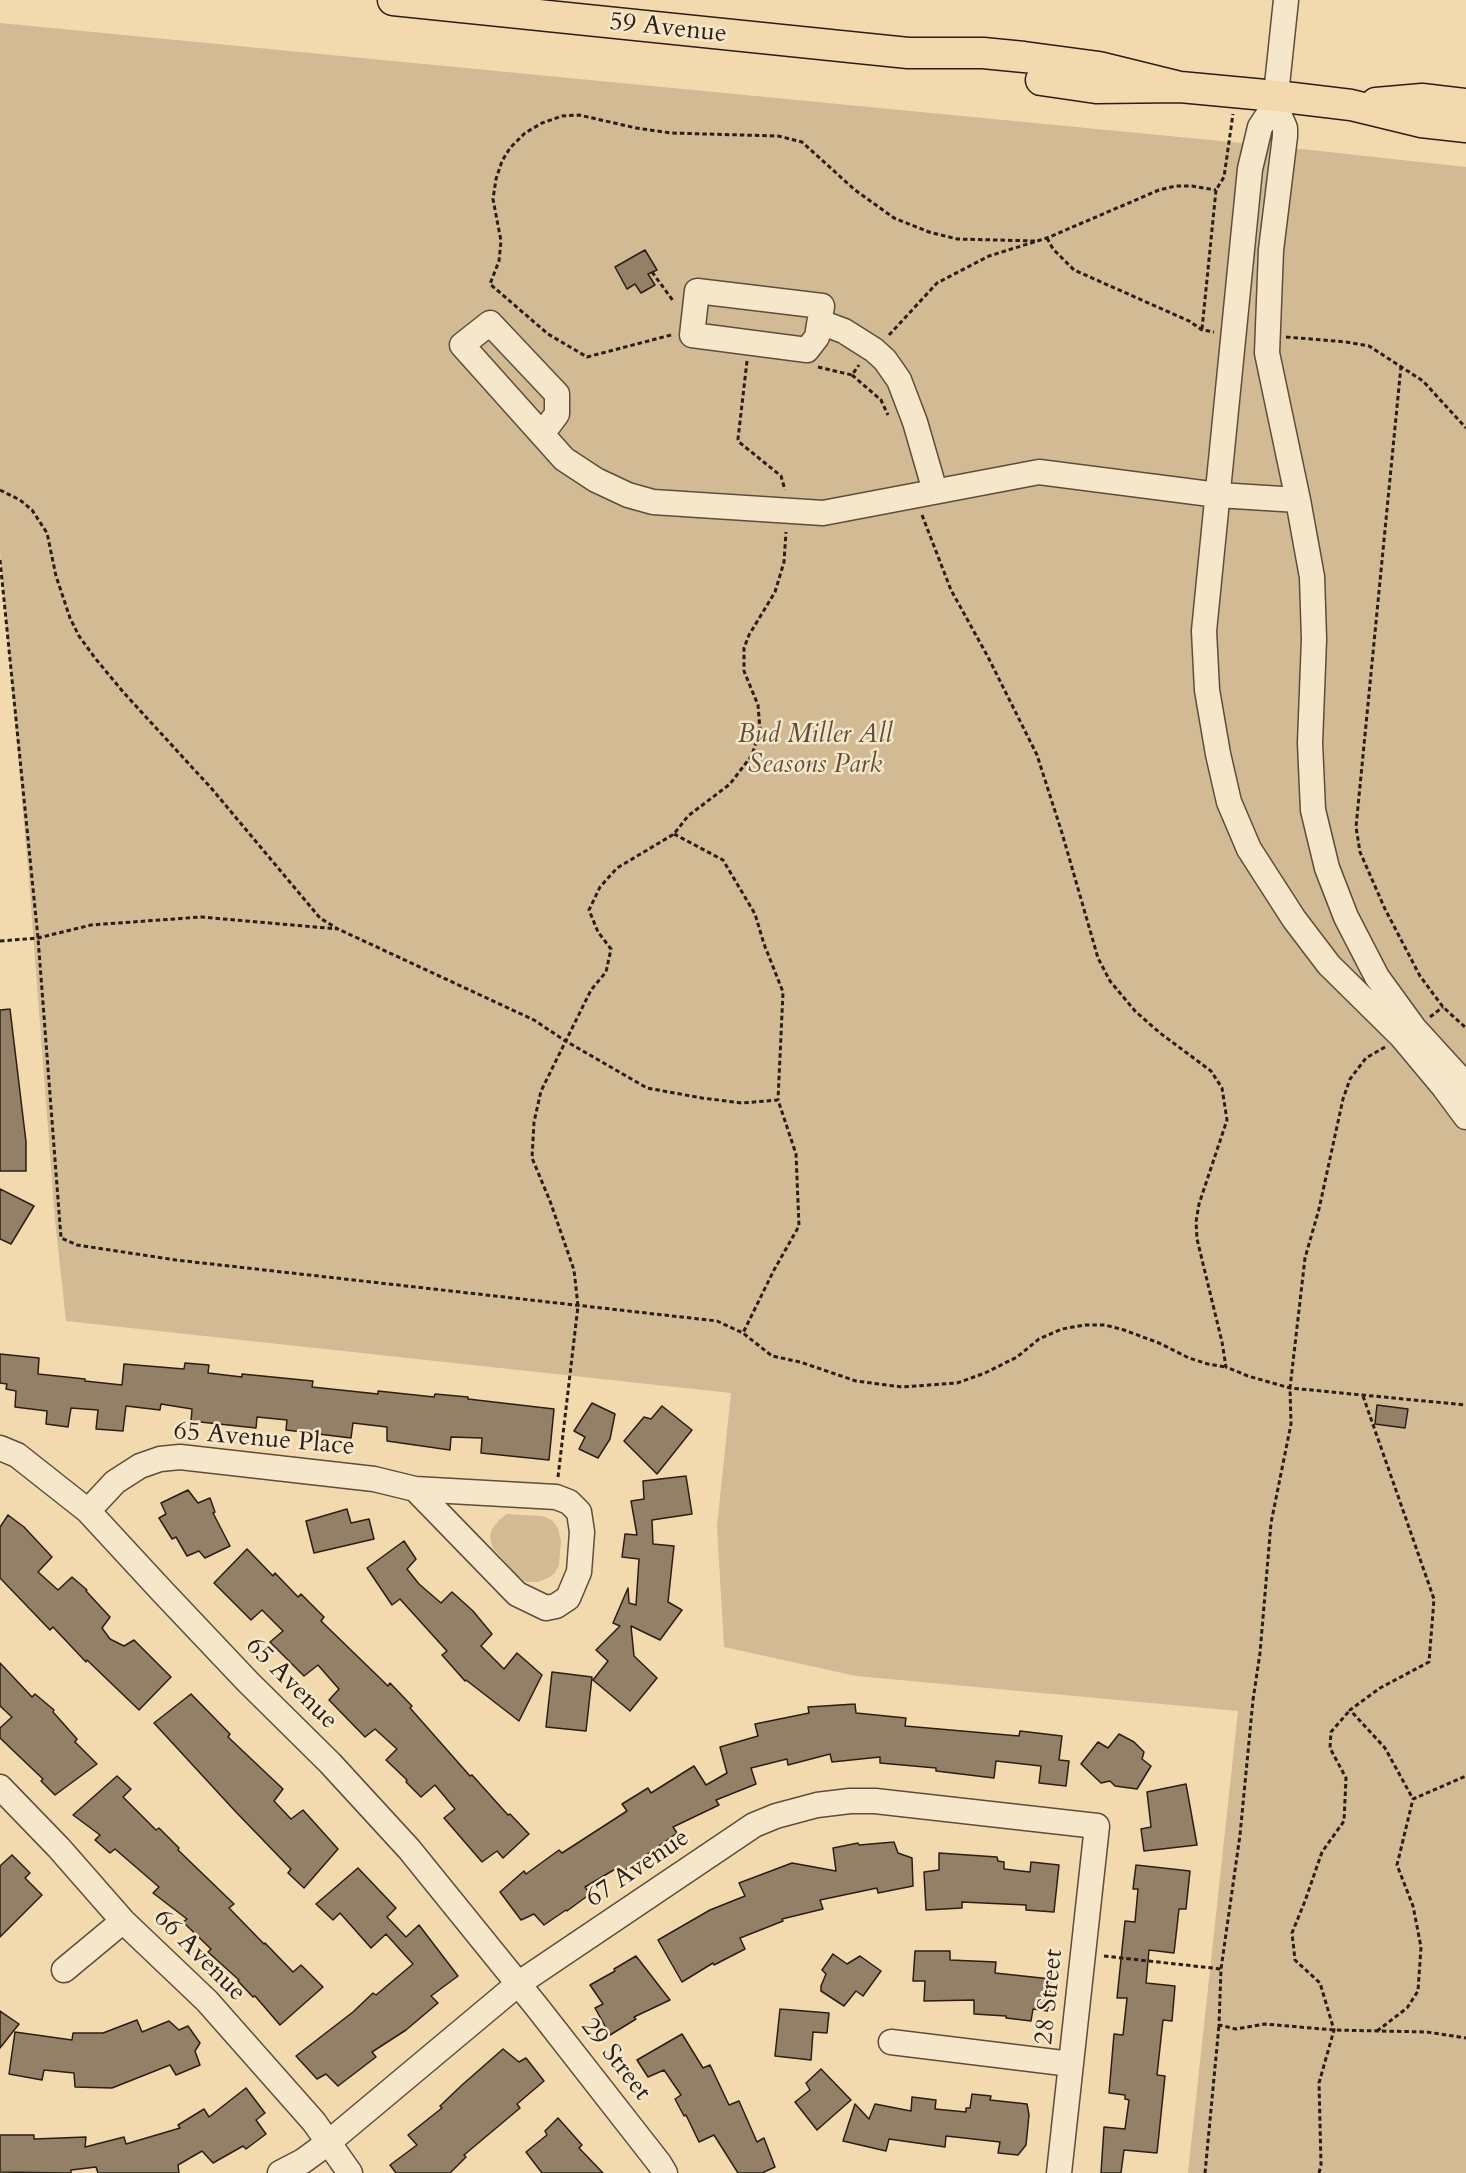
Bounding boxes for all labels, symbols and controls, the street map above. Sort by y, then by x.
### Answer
street label: 59 Avenue [608,7,728,51]
park label: Bud Miller All Seasons Park [738,720,892,782]
street label: 65 Avenue Place [172,1417,356,1463]
street label: 65 Avenue [238,1631,344,1737]
street label: 67 Avenue [580,1823,696,1915]
street label: 66 Avenue [146,1903,252,2009]
street label: 28 Street [1029,1948,1071,2046]
street label: 29 Street [573,2013,657,2107]

